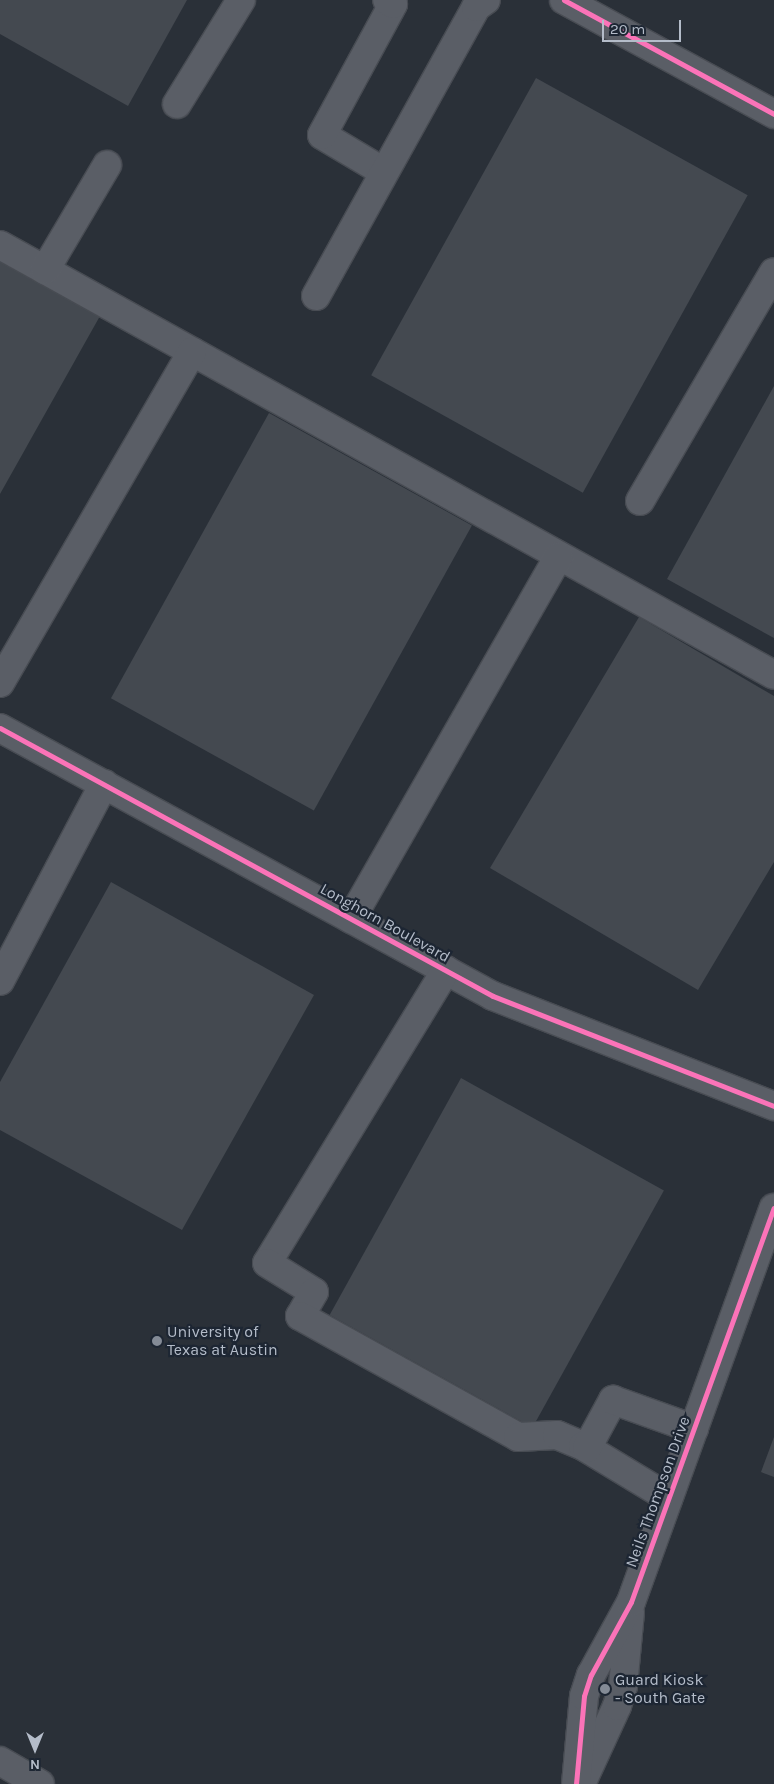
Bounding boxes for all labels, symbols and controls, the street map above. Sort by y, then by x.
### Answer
scale bar [604,10,683,42]
text: 20 m [610,20,645,38]
street label: Longhorn Boulevard [317,879,453,967]
place label: University of Texas at Austin [167,1322,278,1360]
marker: University of Texas at Austin [151,1335,163,1347]
street label: Neils Thompson Drive [622,1414,694,1570]
place label: Guard Kiosk - South Gate [615,1670,705,1708]
marker: Guard Kiosk - South Gate [599,1683,611,1695]
north arrow [10,1724,60,1774]
text: N [30,1756,40,1773]

